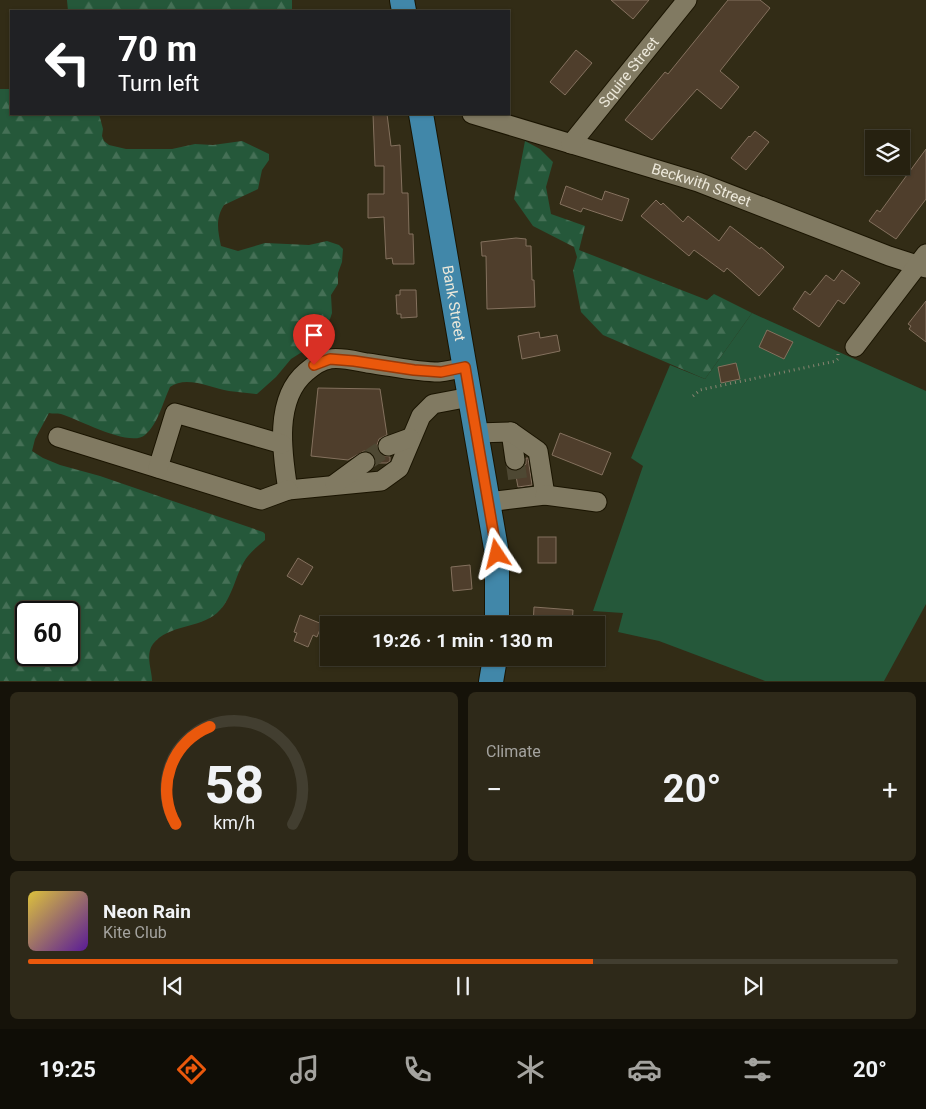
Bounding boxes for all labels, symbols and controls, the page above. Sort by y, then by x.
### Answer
text: 70 m [118,29,197,70]
icon: left [35,30,100,95]
street label: Squire Street [595,33,663,111]
text: Turn left [118,71,199,96]
map controls [865,130,910,175]
button: layers [865,130,910,175]
street label: Beckwith Street [649,160,754,211]
street label: Bank Street [438,264,469,343]
pin [293,314,335,365]
icon: arrive [300,321,328,349]
position arrow [470,527,522,579]
speed limit sign: 60 [15,601,80,666]
text: 19:26 · 1 min · 130 m [372,629,553,652]
text: Climate [486,742,541,761]
text: 58 [204,755,264,816]
text: 20° [663,767,721,811]
text: − [486,773,502,806]
text: + [882,773,898,806]
text: km/h [213,812,255,833]
text: Neon Rain [103,900,191,923]
text: Kite Club [103,923,167,942]
icon: previous [159,972,187,1000]
icon: pause [449,972,477,1000]
icon: next [739,972,767,1000]
icon: directions [174,1052,209,1087]
icon: music [287,1052,322,1087]
icon: phone [400,1052,435,1087]
icon: climate [513,1052,548,1087]
icon: car [627,1052,662,1087]
icon: filters [740,1052,775,1087]
text: 19:25 [39,1057,96,1082]
text: 20° [853,1057,887,1082]

